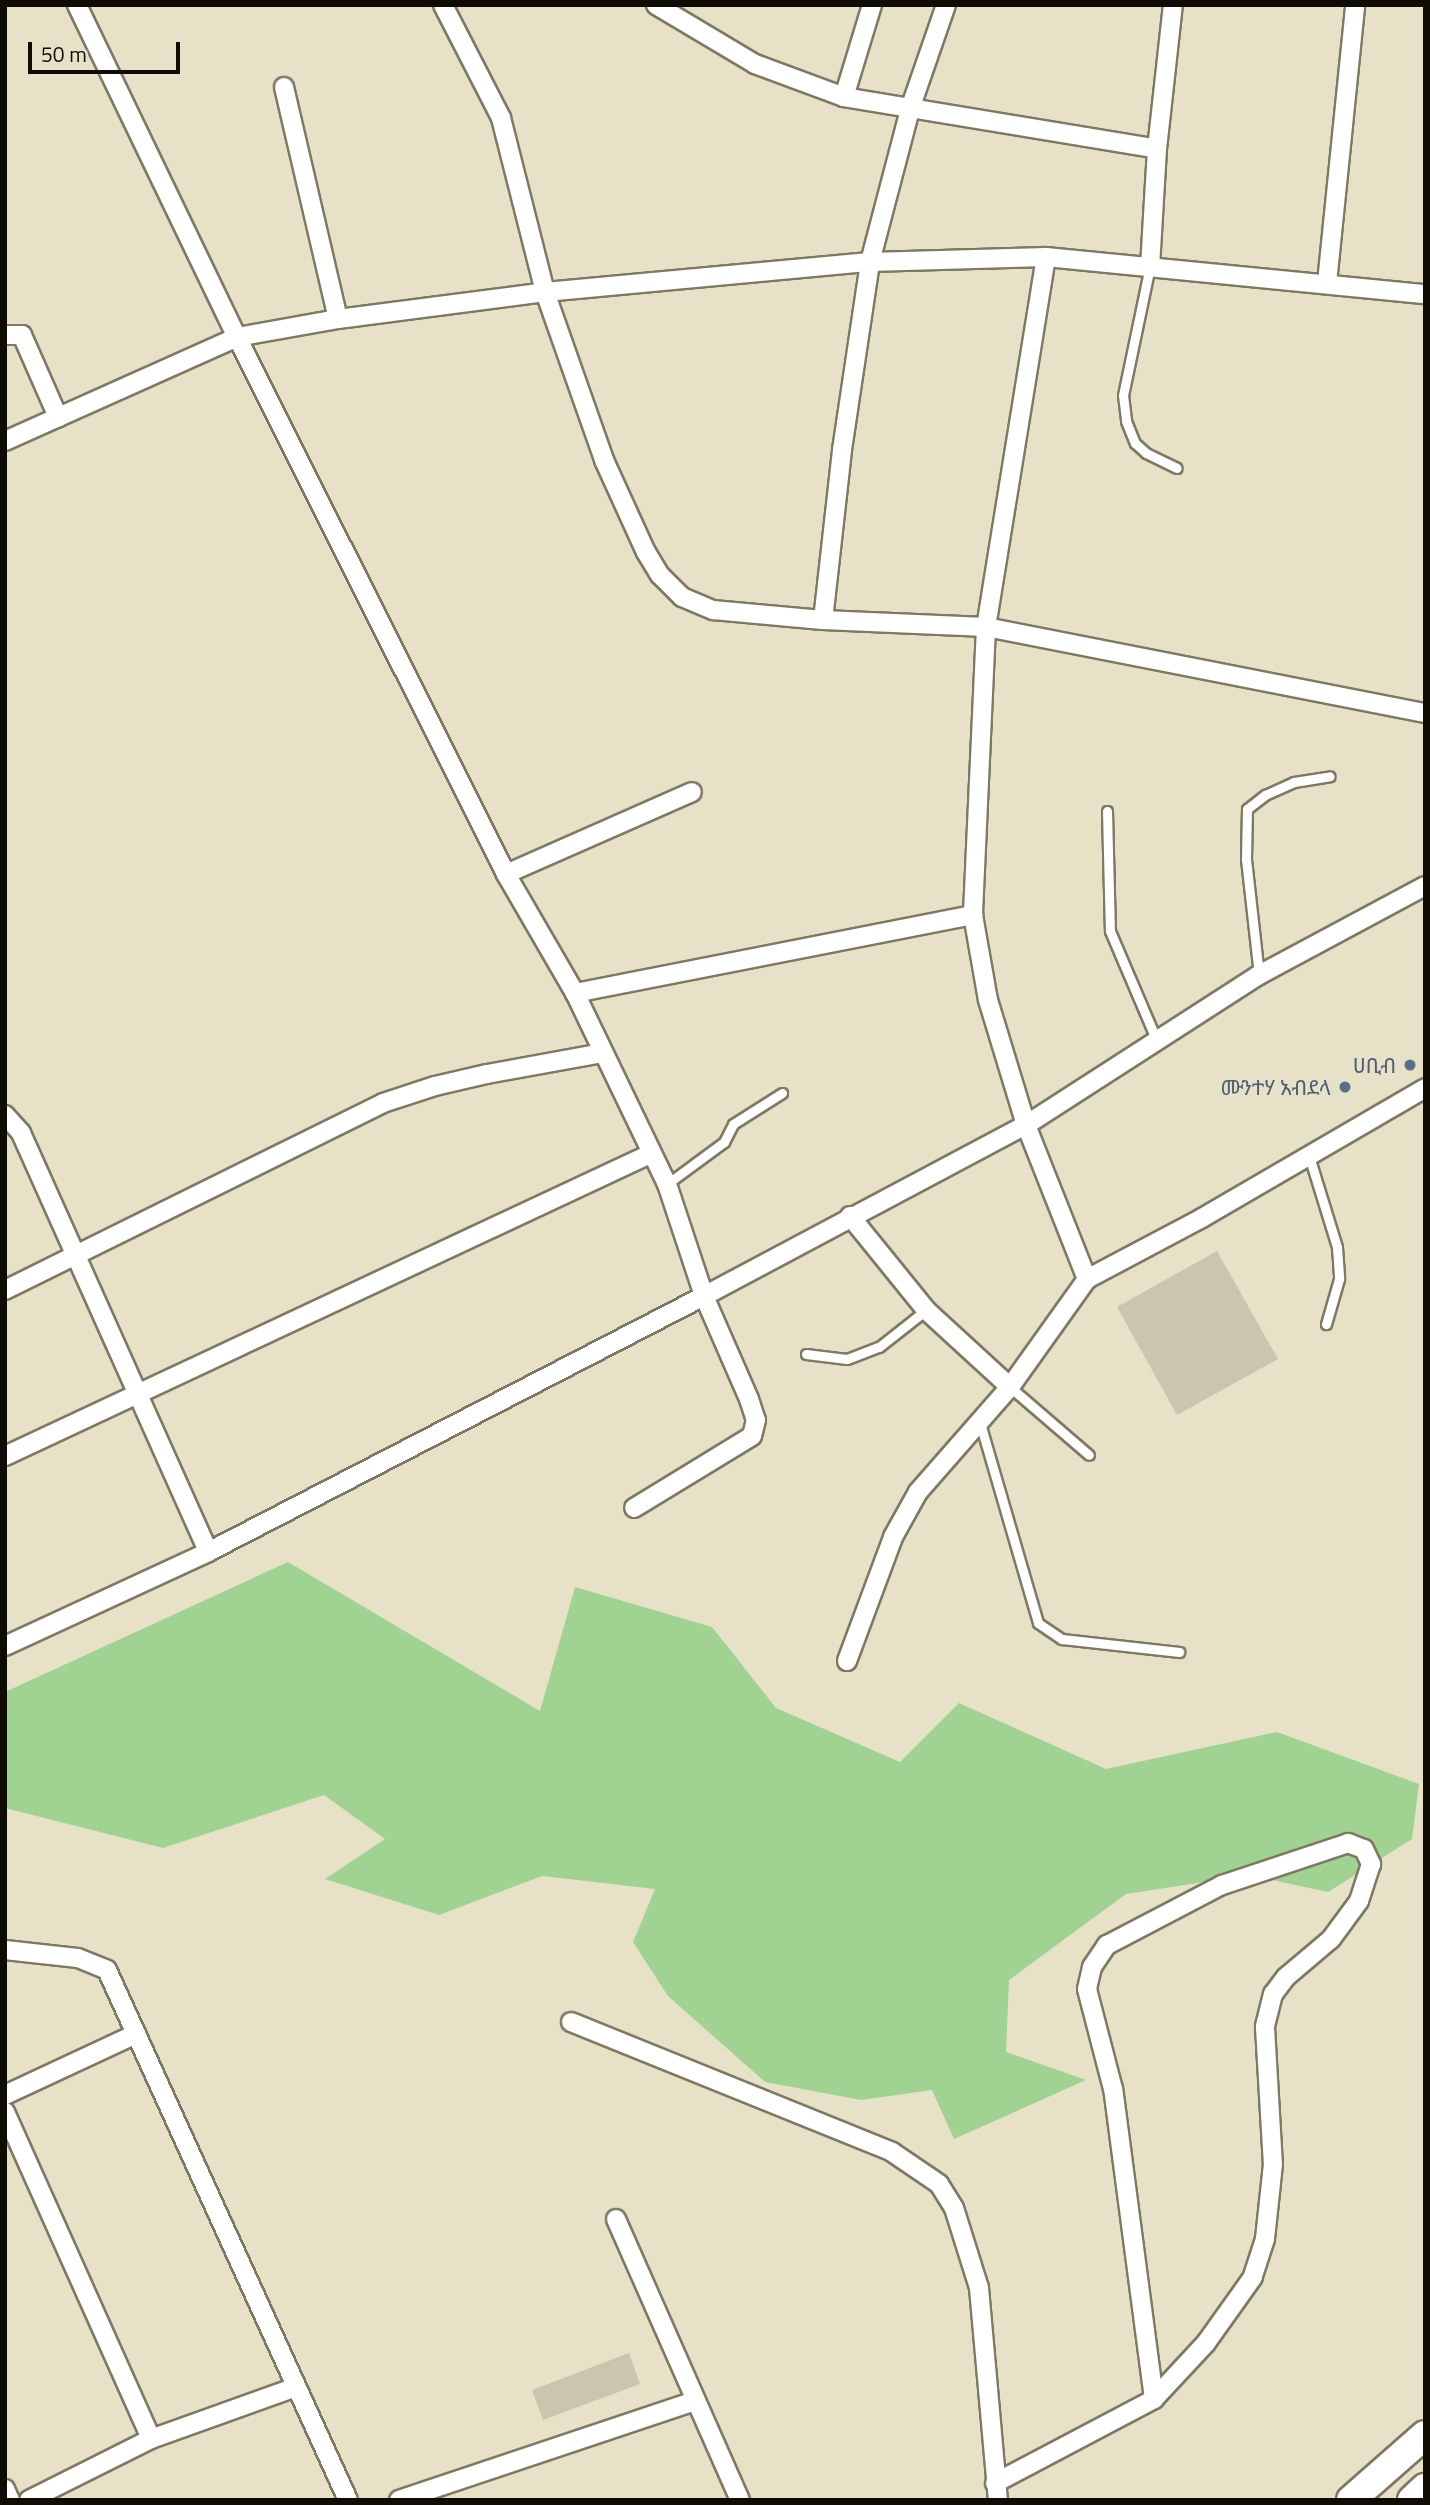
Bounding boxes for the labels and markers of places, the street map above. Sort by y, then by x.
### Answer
place label: ሀቢብ [1353,1052,1396,1078]
marker: ሀቢብ [1402,1057,1418,1073]
place label: ሙንተሃ አብደላ [1220,1074,1331,1100]
marker: ሙንተሃ አብደላ [1337,1079,1353,1095]

